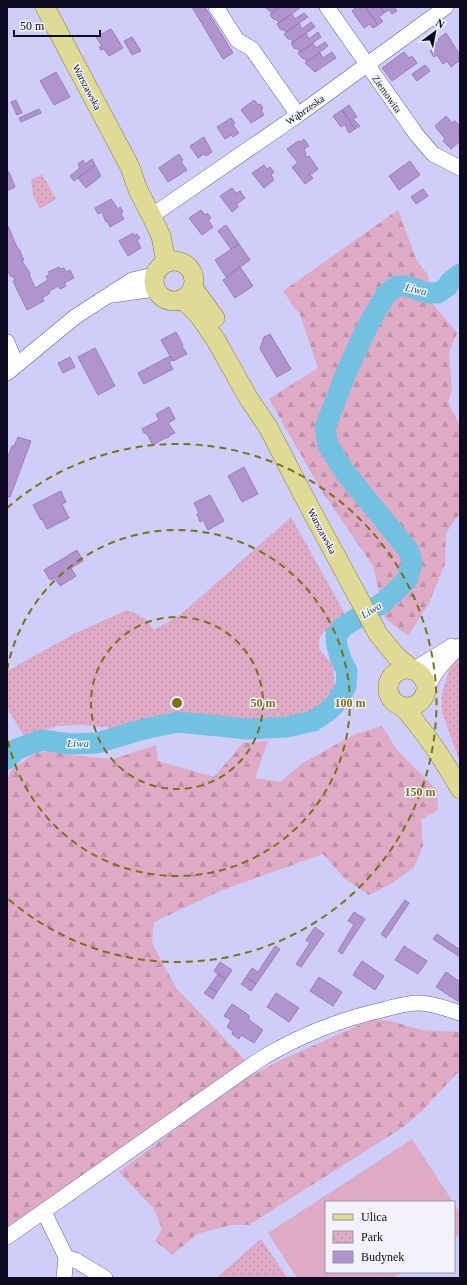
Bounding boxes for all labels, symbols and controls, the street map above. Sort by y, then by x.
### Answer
scale bar [14,12,100,38]
north arrow [415,12,455,52]
text: N [434,16,447,31]
text: 50 m [20,19,45,33]
street label: Warszawska [70,62,104,112]
street label: Ziemowita [370,73,404,115]
street label: Wąbrzeska [284,92,327,127]
water label: Liwa [403,280,429,297]
street label: Warszawska [305,506,339,556]
water label: Liwa [358,599,384,621]
centre of rings [170,696,184,710]
text: 50 m [251,696,276,710]
text: 100 m [335,696,366,710]
water label: Liwa [66,737,90,749]
text: 150 m [405,785,436,799]
legend [325,1201,455,1273]
text: Ulica [361,1210,388,1224]
text: Park [361,1230,383,1244]
text: Budynek [361,1250,404,1264]

